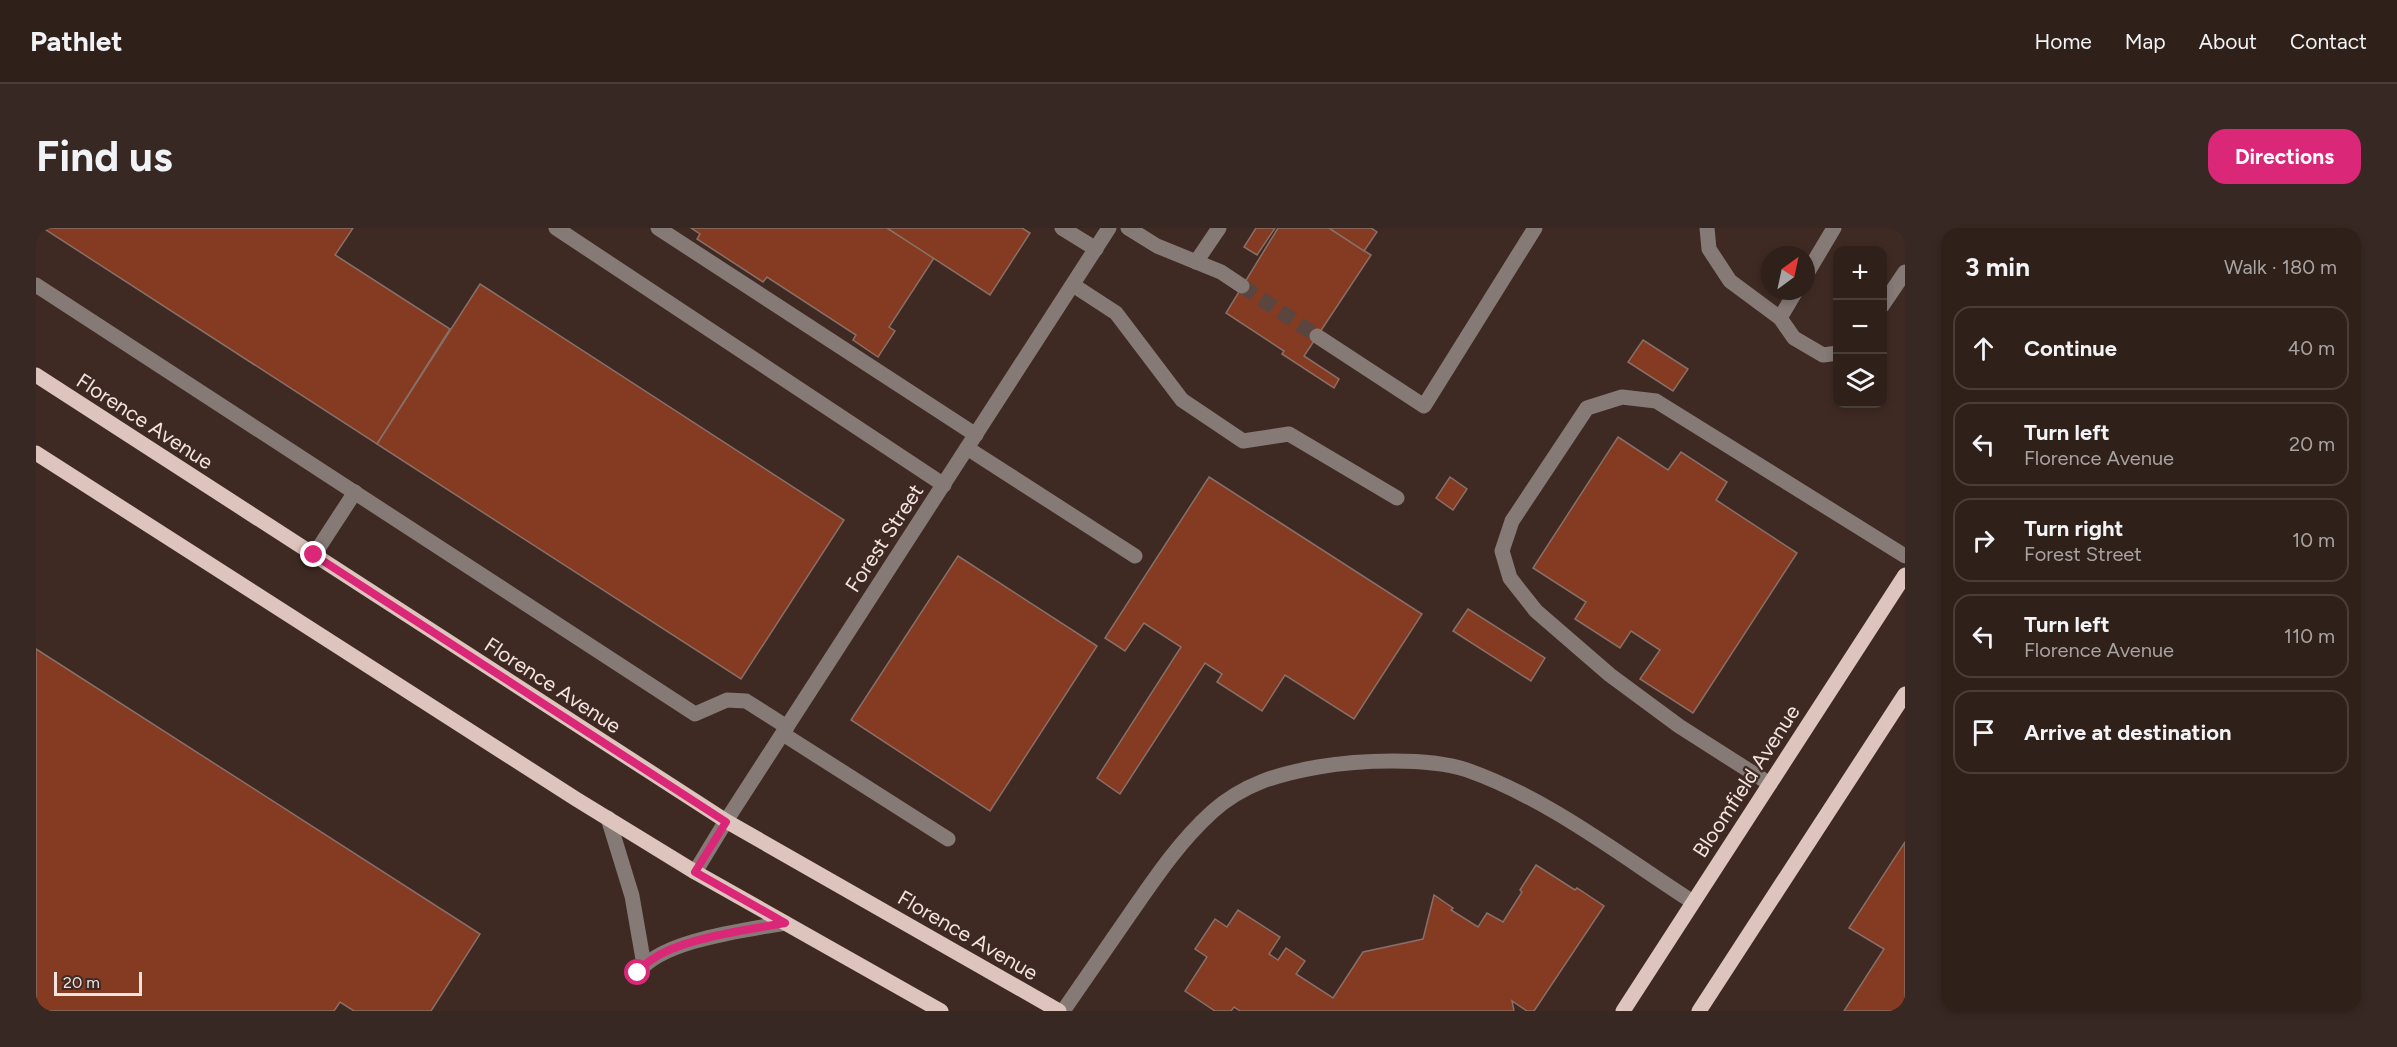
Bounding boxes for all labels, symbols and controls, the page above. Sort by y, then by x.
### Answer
text: Pathlet [30,24,122,58]
text: Home [2035,29,2092,54]
text: Map [2125,29,2166,54]
text: About [2199,29,2257,54]
text: Contact [2290,29,2367,54]
button: Directions [2208,129,2361,184]
text: Find us [36,131,173,182]
north arrow [1761,246,1815,300]
map controls [1833,246,1887,408]
button: + [1833,246,1887,300]
text: 3 min [1965,251,2030,283]
text: Walk · 180 m [2224,255,2337,279]
button: − [1833,300,1887,354]
icon: ahead [1967,332,2000,365]
text: Continue [2024,335,2117,362]
text: 40 m [2288,336,2335,360]
button: layers [1833,354,1887,408]
street label: Florence Avenue [72,368,218,474]
text: Turn left [2024,419,2110,446]
icon: left [1967,428,2000,461]
text: 20 m [2289,432,2335,456]
text: Florence Avenue [2024,446,2174,470]
street label: Forest Street [840,479,928,597]
text: Turn right [2024,515,2123,542]
icon: right [1967,524,2000,557]
text: 10 m [2292,528,2335,552]
route end [300,541,326,567]
text: Forest Street [2024,542,2142,566]
text: Turn left [2024,611,2110,638]
icon: left [1967,620,2000,653]
text: 110 m [2284,624,2335,648]
street label: Florence Avenue [480,632,626,738]
text: Florence Avenue [2024,638,2174,662]
street label: Bloomfield Avenue [1687,700,1805,862]
icon: arrive [1967,716,2000,749]
text: Arrive at destination [2024,719,2232,746]
street label: Florence Avenue [894,885,1042,985]
route start [624,959,650,985]
scale bar [54,969,142,996]
text: 20 m [63,973,100,992]

